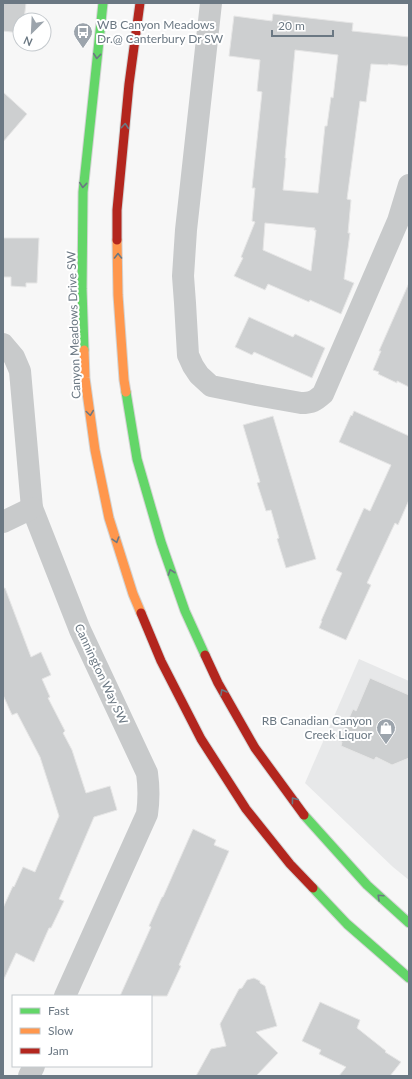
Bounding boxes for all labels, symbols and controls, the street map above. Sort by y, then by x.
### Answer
north arrow [12,12,52,52]
scale bar [272,12,333,38]
place label: WB Canyon Meadows Dr.@ Canterbury Dr SW [97,17,224,46]
text: 20 m [278,18,305,33]
bus stop icon: WB Canyon Meadows Dr.@ Canterbury Dr SW [72,21,94,49]
text: N [21,34,34,49]
one-way arrow [93,53,102,59]
one-way arrow [120,123,129,130]
one-way arrow [79,182,88,188]
street label: Canyon Meadows Drive SW [63,250,84,399]
one-way arrow [114,253,122,259]
one-way arrow [85,409,94,416]
one-way arrow [111,536,120,543]
one-way arrow [168,569,176,576]
street label: Cannington Way SW [72,621,132,727]
one-way arrow [220,688,227,696]
place label: RB Canadian Canyon Creek Liquor [262,713,373,742]
shop icon: RB Canadian Canyon Creek Liquor [375,717,397,745]
one-way arrow [292,798,299,805]
one-way arrow [377,894,385,902]
legend [12,995,152,1067]
text: Fast [48,1003,70,1018]
text: Slow [48,1023,74,1038]
text: Jam [48,1043,69,1058]

